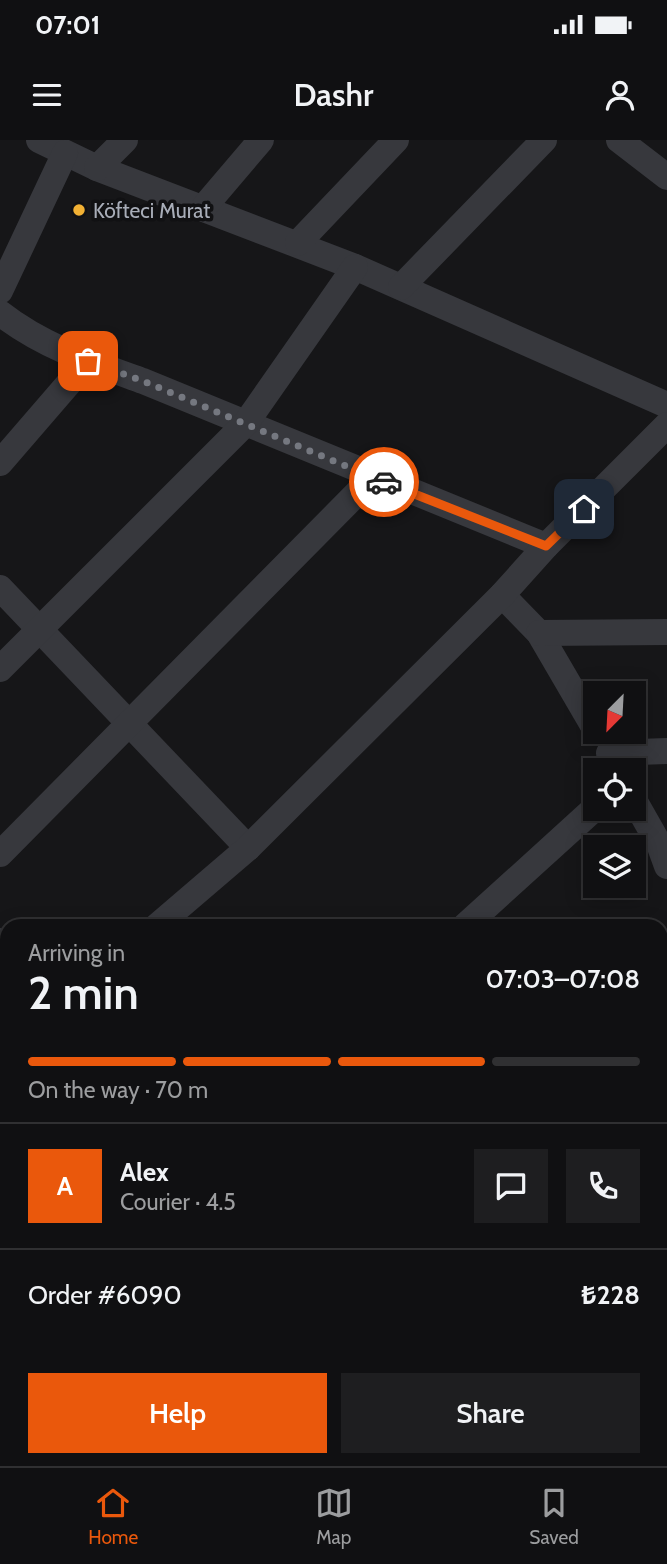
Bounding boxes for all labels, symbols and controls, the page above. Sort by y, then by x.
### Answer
text: 07:01 [35,9,100,41]
text: Dashr [294,75,373,114]
icon: menu [28,76,66,114]
icon: person [601,76,639,114]
place label: Köfteci Murat [93,198,210,223]
marker: Köfteci Murat [71,202,87,218]
pin [58,331,118,391]
icon: bag [69,342,107,380]
courier [349,447,419,517]
icon: car [365,463,403,501]
pin [554,479,614,539]
icon: home [565,490,603,528]
north arrow [583,681,646,744]
map controls [583,681,646,898]
button: locate [583,758,646,821]
button: layers [583,835,646,898]
text: Arriving in [28,939,125,967]
text: 07:03–07:08 [485,963,640,995]
text: 2 min [28,965,139,1021]
text: On the way · 70 m [28,1076,208,1104]
button: chat [474,1149,548,1223]
button: phone [566,1149,640,1223]
text: Alex [120,1156,169,1188]
text: A [57,1170,73,1202]
text: Courier · 4.5 [120,1188,236,1216]
text: Order #6090 [28,1279,182,1311]
text: ₺228 [581,1279,640,1311]
button: Help [28,1373,327,1453]
button: Share [341,1373,640,1453]
tab: Home [88,1484,138,1549]
tab: Map [315,1484,353,1549]
tab: Saved [529,1484,579,1549]

